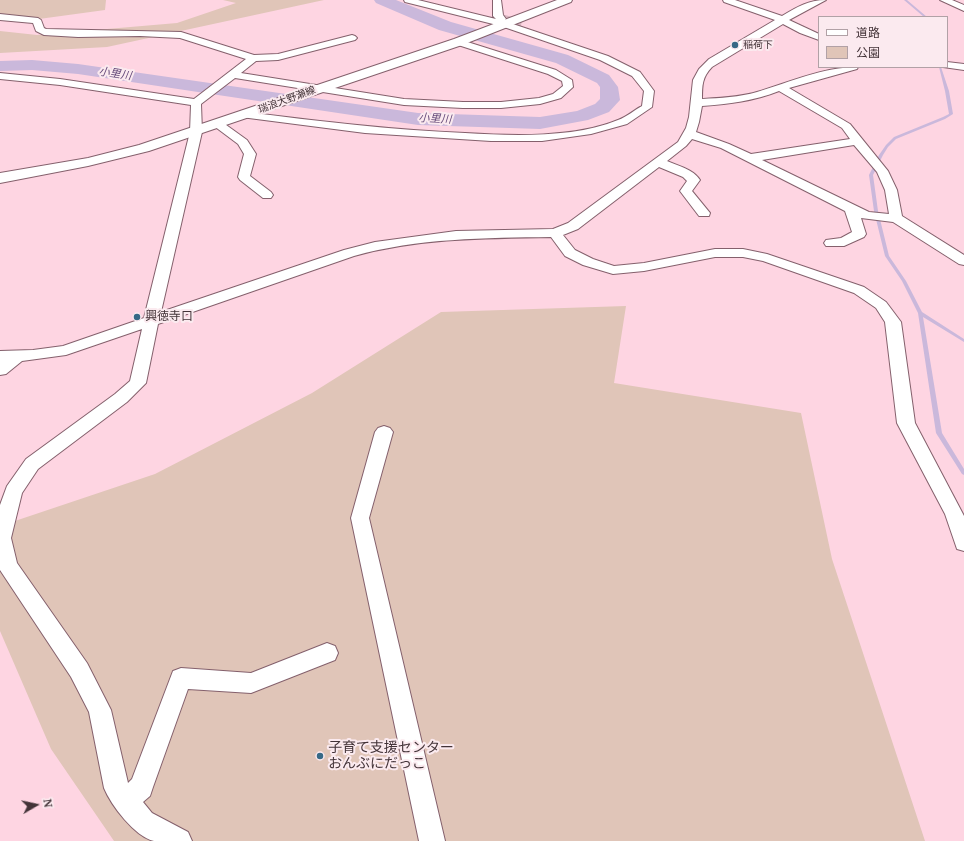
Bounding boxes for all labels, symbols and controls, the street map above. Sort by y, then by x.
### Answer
legend [818,16,948,68]
text: 道路 [856,24,880,41]
place label: 稲荷下 [743,39,773,51]
marker: 稲荷下 [730,40,740,50]
text: 公園 [856,44,880,61]
water label: 小里川 [98,65,132,83]
street label: 瑞浪大野瀬線 [257,84,317,116]
water label: 小里川 [418,112,452,126]
place label: 興徳寺口 [145,310,193,324]
marker: 興徳寺口 [132,312,142,322]
place label: 子育て支援センター おんぶにだっこ [328,740,454,772]
marker: 子育て支援センター おんぶにだっこ [315,751,325,761]
north arrow [16,785,56,825]
text: N [40,798,56,808]

